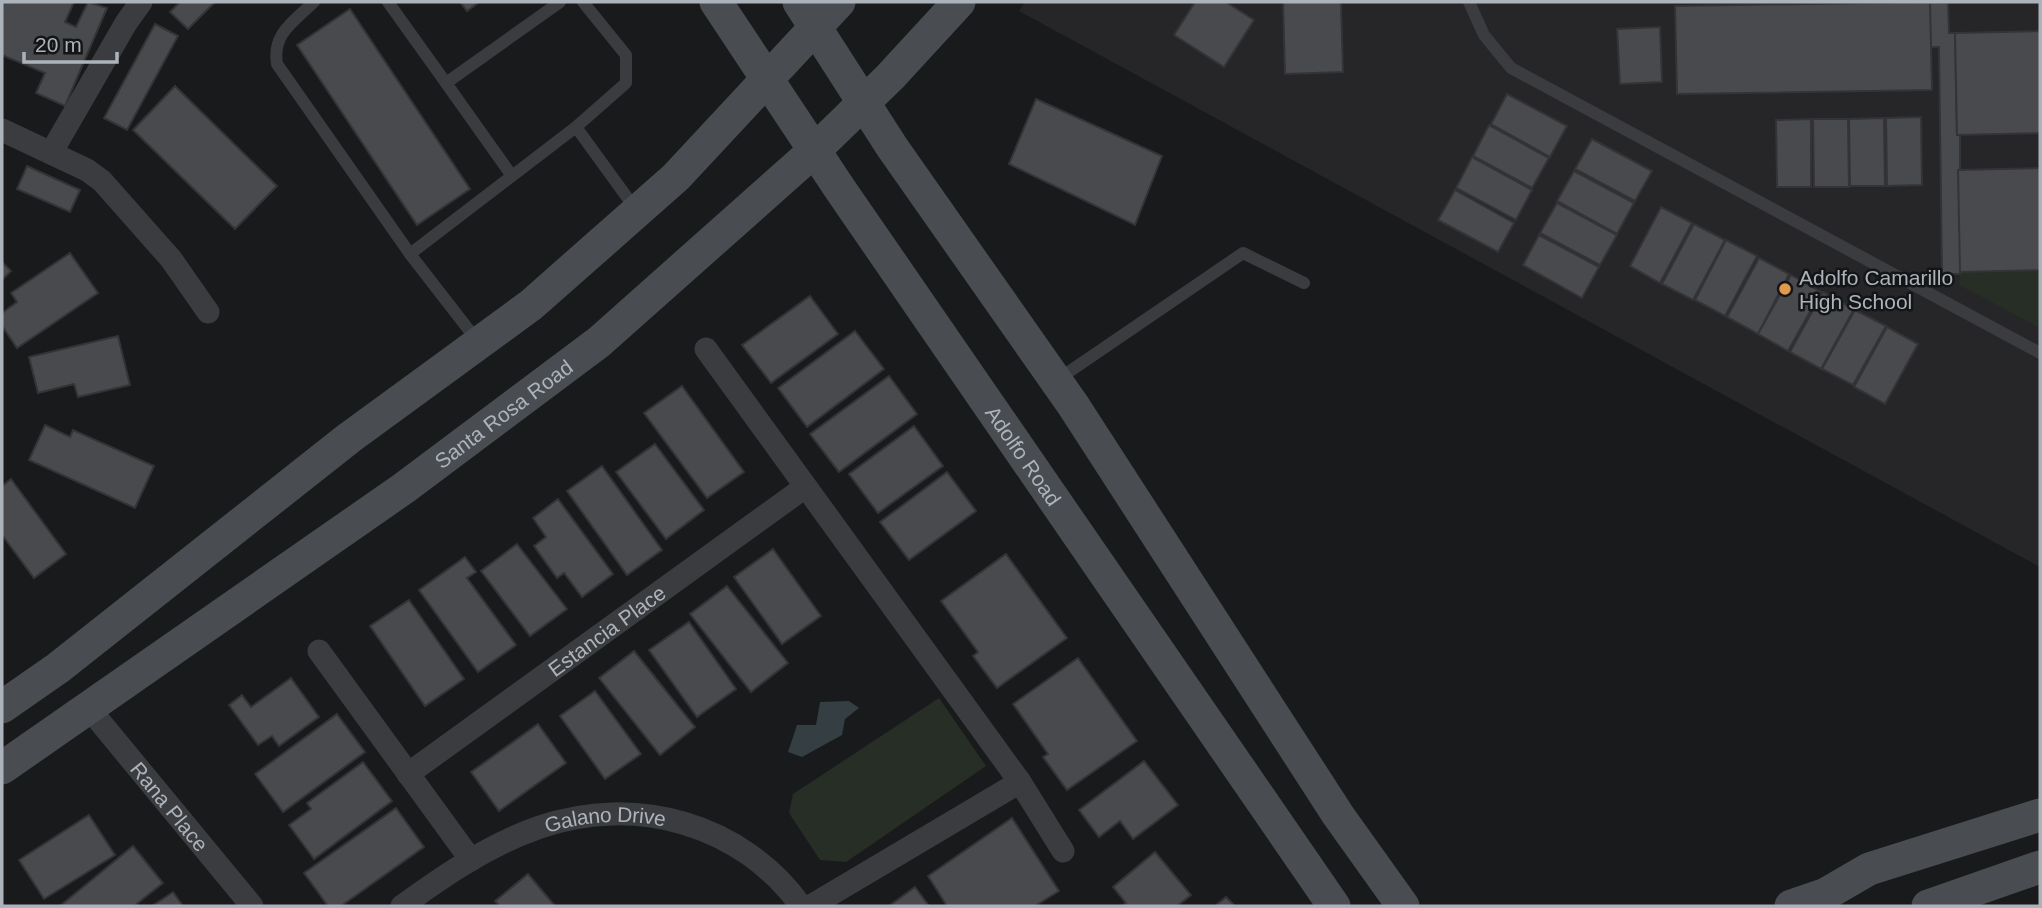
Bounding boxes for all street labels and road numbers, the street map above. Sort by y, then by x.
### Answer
street label: Santa Rosa Road [430,355,577,473]
street label: Adolfo Road [981,401,1066,510]
street label: Estancia Place [543,580,670,681]
street label: Rana Place [126,757,213,855]
street label: Galano Drive [542,802,668,836]

